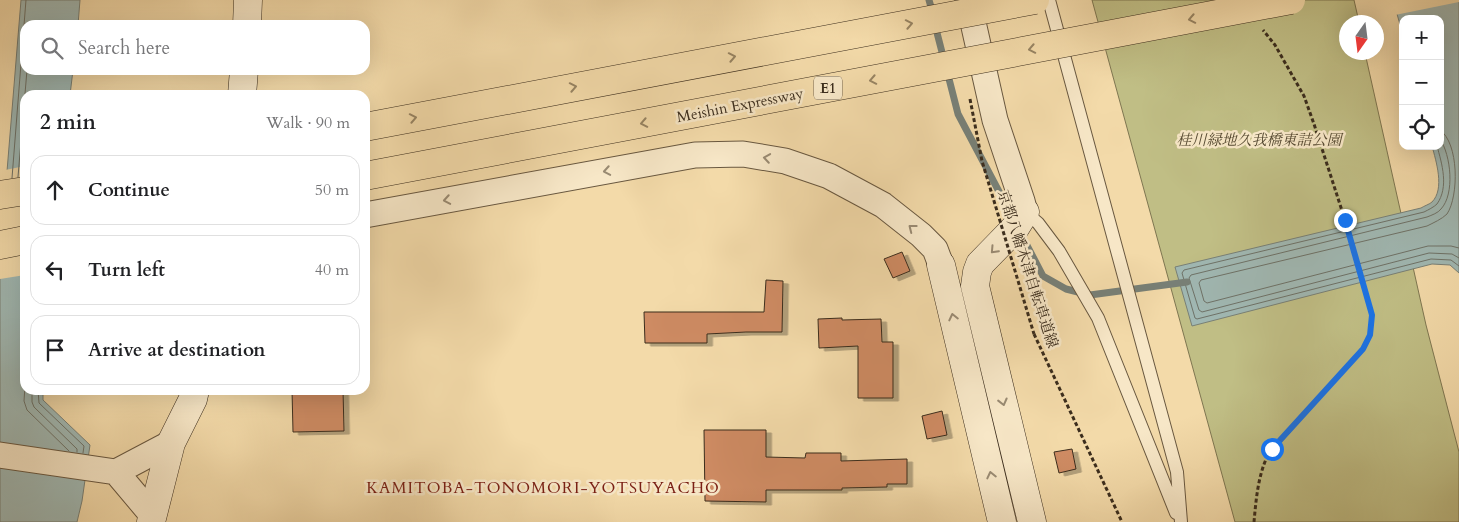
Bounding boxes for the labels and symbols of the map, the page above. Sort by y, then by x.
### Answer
one-way arrow [1187,13,1196,24]
north arrow [1339,15,1384,60]
one-way arrow [905,19,914,29]
one-way arrow [1028,44,1037,54]
one-way arrow [728,53,737,63]
one-way arrow [868,74,877,84]
road number: E1 [814,76,842,100]
one-way arrow [568,83,577,93]
street label: Meishin Expressway [675,83,805,127]
one-way arrow [409,113,417,123]
one-way arrow [640,117,649,127]
park label: 桂川緑地久我橋東詰公園 [1176,130,1344,150]
one-way arrow [763,154,772,164]
one-way arrow [602,166,611,176]
street label: 京都八幡木津自転車道線 [993,187,1063,351]
one-way arrow [442,194,451,205]
route end [1334,209,1357,232]
one-way arrow [909,225,918,233]
one-way arrow [991,244,1000,253]
one-way arrow [948,312,959,321]
one-way arrow [997,398,1008,407]
route start [1261,438,1284,461]
one-way arrow [986,470,997,479]
district label: KAMITOBA-TONOMORI-YOTSUYACHO [366,477,720,499]

